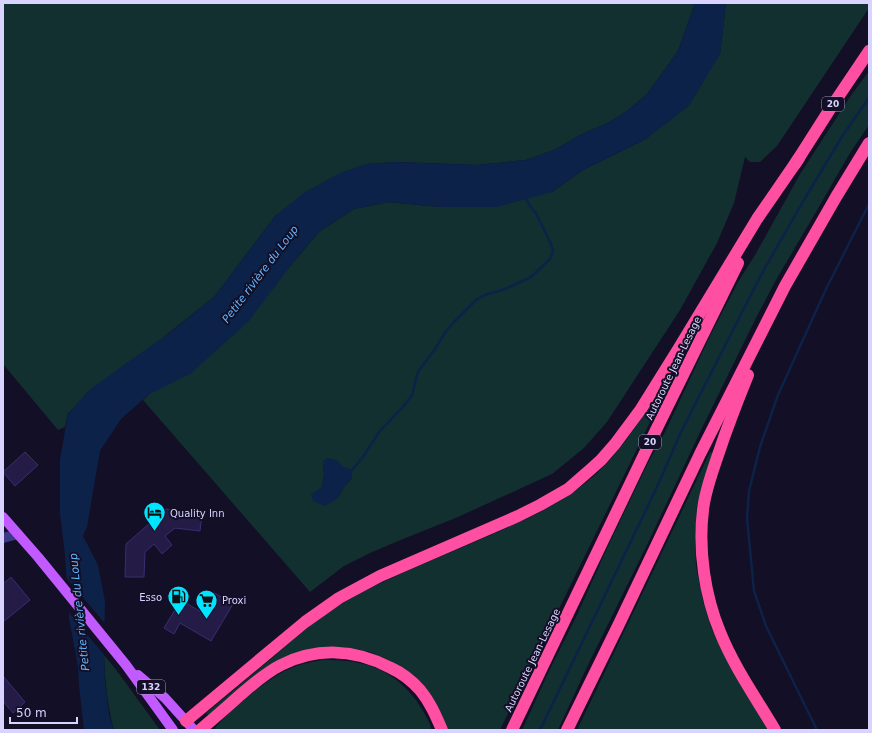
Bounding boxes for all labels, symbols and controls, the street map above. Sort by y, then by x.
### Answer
road number: 20 [822,97,844,111]
water label: Petite rivière du Loup [220,223,301,325]
street label: Autoroute Jean-Lesage [644,315,703,422]
road number: 20 [639,435,661,449]
hotel icon: Quality Inn [141,500,167,533]
place label: Quality Inn [170,508,225,519]
water label: Petite rivière du Loup [67,552,92,671]
fuel station icon: Esso [165,584,191,617]
supermarket icon: Proxi [194,587,220,620]
place label: Esso [139,592,162,603]
place label: Proxi [222,595,246,606]
street label: Autoroute Jean-Lesage [503,607,562,714]
road number: 132 [137,680,165,694]
scale bar [10,699,77,725]
text: 50 m [16,706,47,720]

